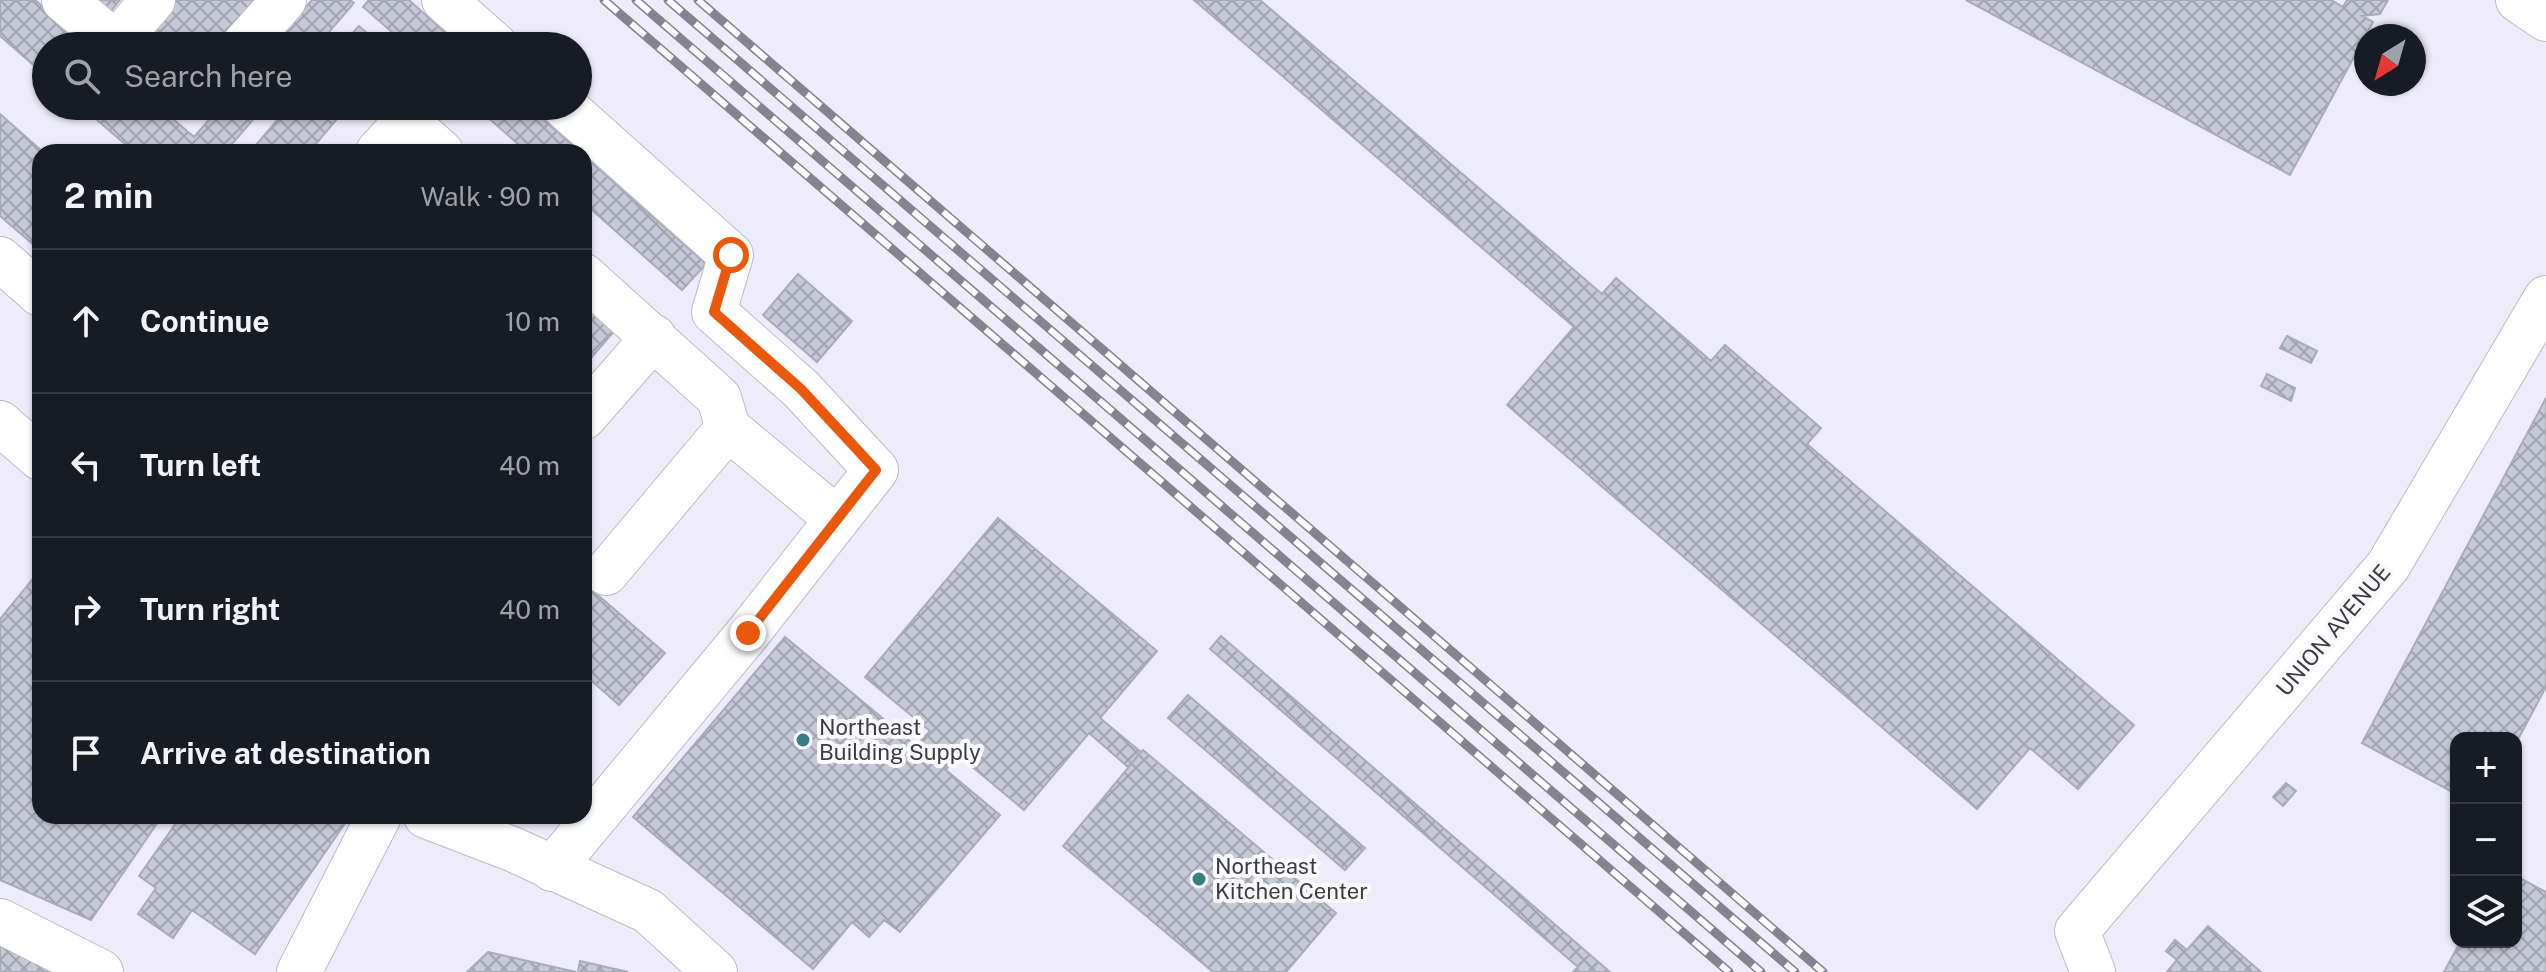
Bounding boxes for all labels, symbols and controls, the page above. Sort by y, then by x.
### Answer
north arrow [2354,24,2426,96]
search box [32,32,592,120]
icon: search [60,54,104,98]
text: Search here [124,58,292,94]
text: 2 min [64,176,153,216]
text: Walk · 90 m [420,181,560,212]
route start [713,237,749,273]
icon: ahead [64,299,108,343]
text: Continue [140,303,270,339]
text: 10 m [505,306,560,337]
icon: left [64,443,108,487]
text: Turn left [140,447,261,483]
text: 40 m [499,450,560,481]
street label: UNION AVENUE [2270,559,2396,701]
icon: right [64,587,108,631]
text: Turn right [140,591,280,627]
text: 40 m [499,594,560,625]
route end [730,615,766,651]
place label: Northeast Building Supply [819,714,981,765]
icon: arrive [64,731,108,775]
marker: Northeast Building Supply [794,731,812,749]
map controls [2450,732,2522,948]
button: + [2450,732,2522,804]
text: Arrive at destination [140,735,431,771]
button: − [2450,804,2522,876]
place label: Northeast Kitchen Center [1215,853,1368,904]
marker: Northeast Kitchen Center [1190,870,1208,888]
button: layers [2450,876,2522,948]

